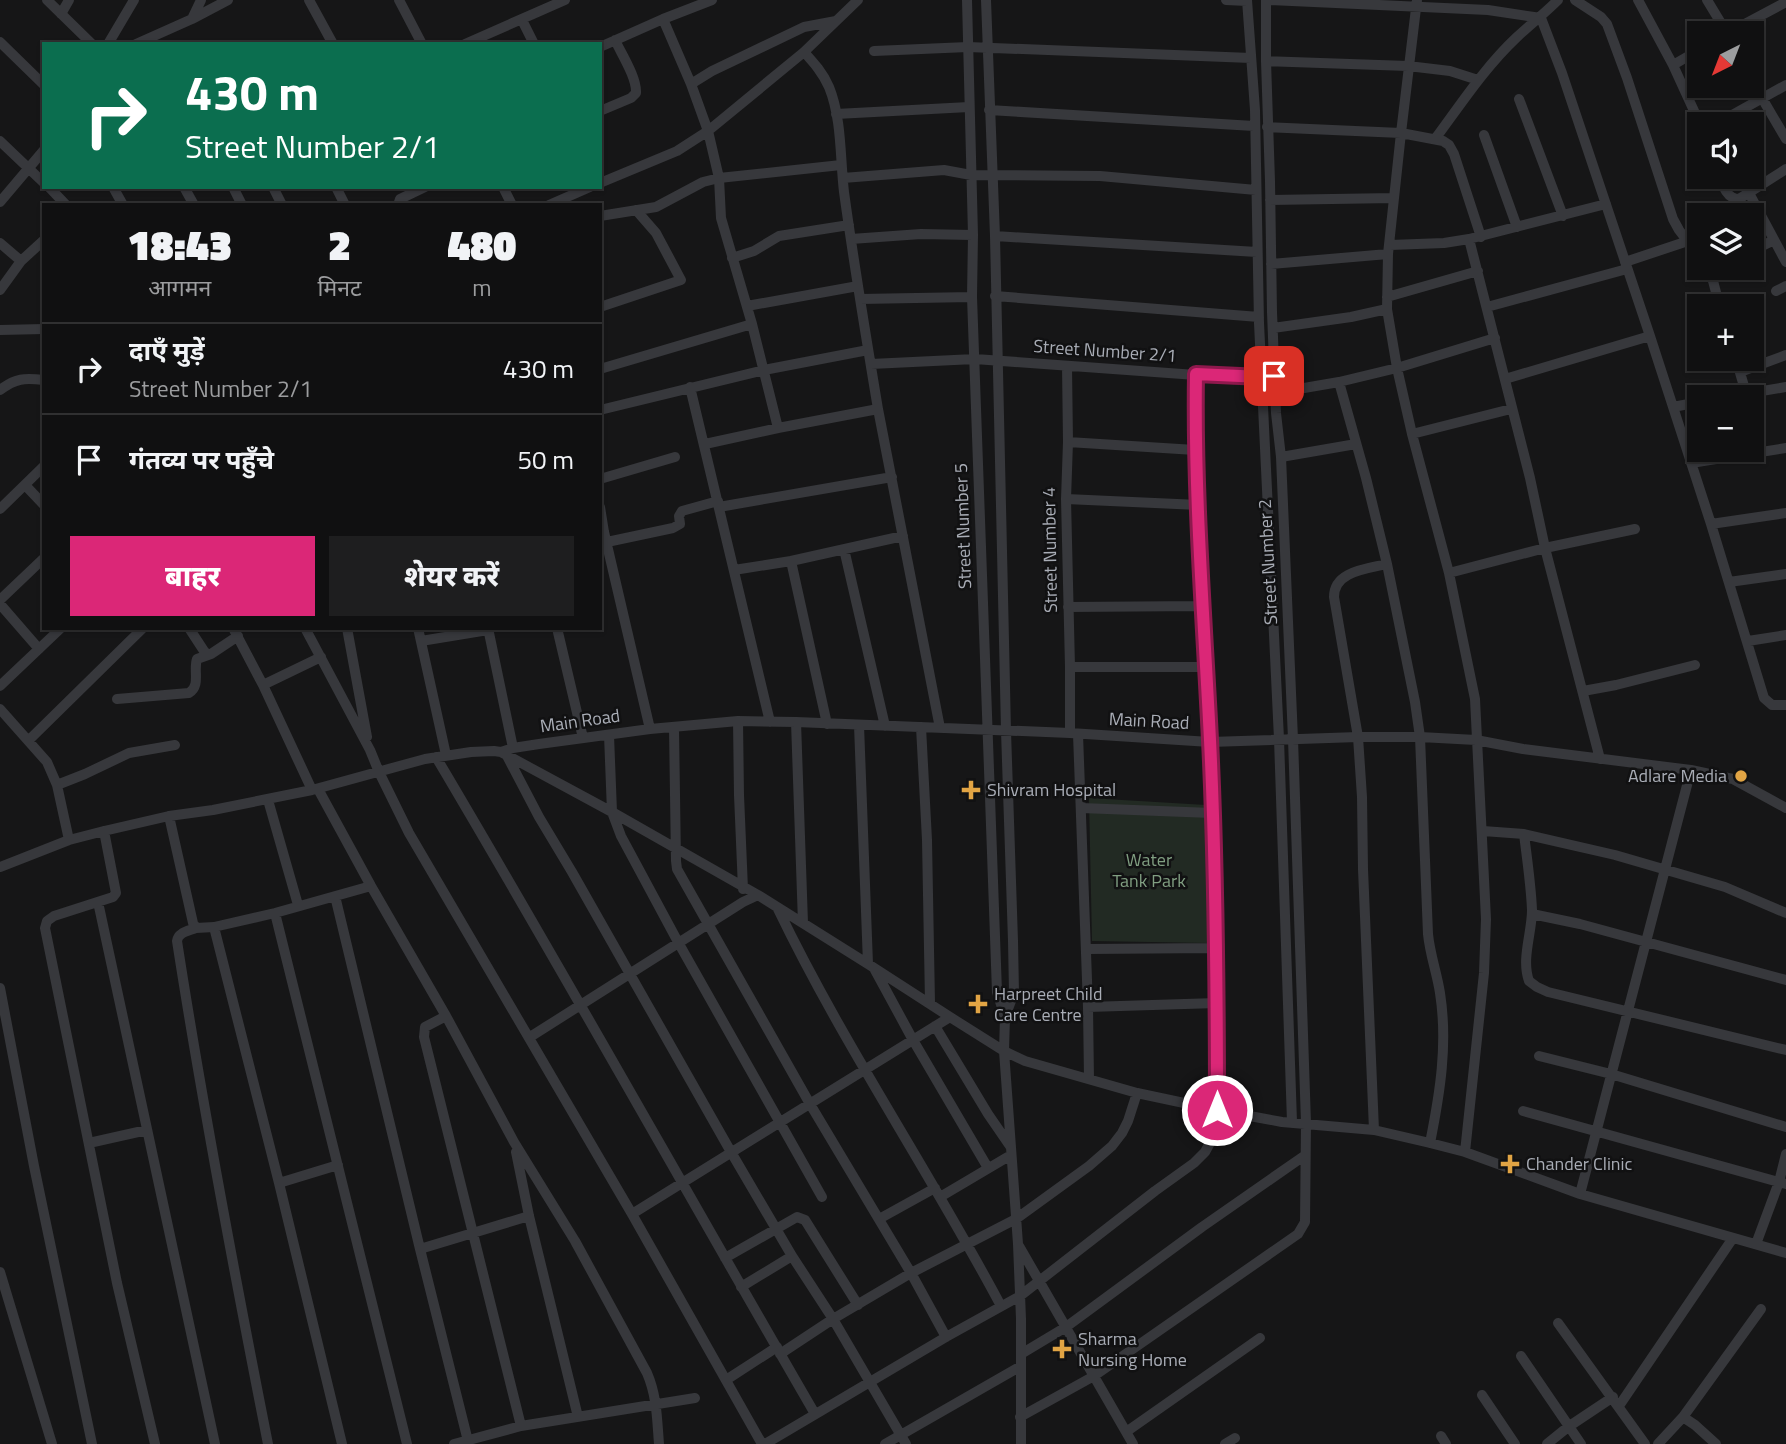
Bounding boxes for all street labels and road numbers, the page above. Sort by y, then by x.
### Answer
street label: Street Number 2/1 [1033,332,1178,369]
street label: Street Number 5 [947,463,978,589]
street label: Street Number 4 [1035,487,1064,613]
street label: Street Number 2 [1251,498,1284,626]
street label: Main Road [538,702,622,739]
street label: Main Road [1108,705,1190,736]

